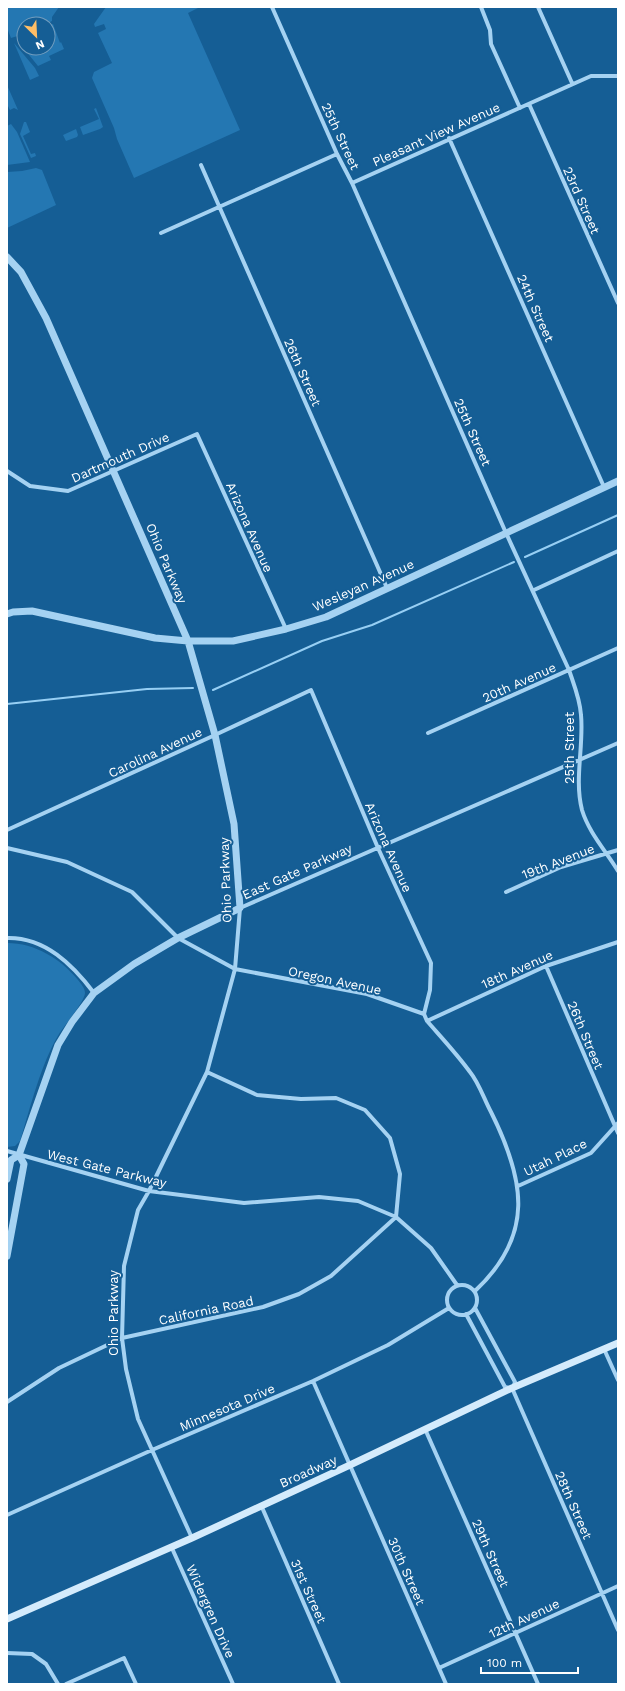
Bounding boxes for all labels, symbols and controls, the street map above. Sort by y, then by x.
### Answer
north arrow [16,16,56,56]
text: N [33,37,46,52]
street label: 25th Street [318,100,363,173]
street label: Pleasant View Avenue [370,100,502,169]
street label: 23rd Street [560,164,603,237]
street label: 24th Street [514,272,557,345]
street label: 26th Street [281,336,324,409]
street label: 25th Street [451,396,494,469]
street label: Dartmouth Drive [69,429,171,486]
street label: Arizona Avenue [223,480,276,575]
street label: Ohio Parkway [143,521,190,606]
street label: Wesleyan Avenue [310,556,416,615]
street label: 20th Avenue [480,660,558,705]
street label: 25th Street [562,711,577,784]
street label: Carolina Avenue [106,724,204,781]
street label: Arizona Avenue [362,800,415,895]
street label: Ohio Parkway [216,837,234,923]
street label: East Gate Parkway [240,840,355,902]
street label: 19th Avenue [520,841,597,882]
street label: 18th Avenue [479,947,555,992]
street label: Oregon Avenue [287,963,383,998]
street label: 26th Street [564,999,607,1072]
street label: Utah Place [521,1136,589,1179]
street label: West Gate Parkway [46,1146,168,1191]
street label: Ohio Parkway [106,1270,121,1356]
street label: California Road [157,1293,255,1328]
street label: Minnesota Drive [177,1381,277,1434]
street label: Broadway [277,1452,340,1491]
street label: 28th Street [552,1469,595,1542]
street label: 29th Street [469,1517,512,1590]
street label: 30th Street [385,1535,428,1608]
street label: 31st Street [288,1557,330,1626]
street label: Widergren Drive [183,1562,238,1660]
street label: 12th Avenue [487,1596,562,1641]
scale bar [481,1649,578,1675]
text: 100 m [487,1656,522,1670]

